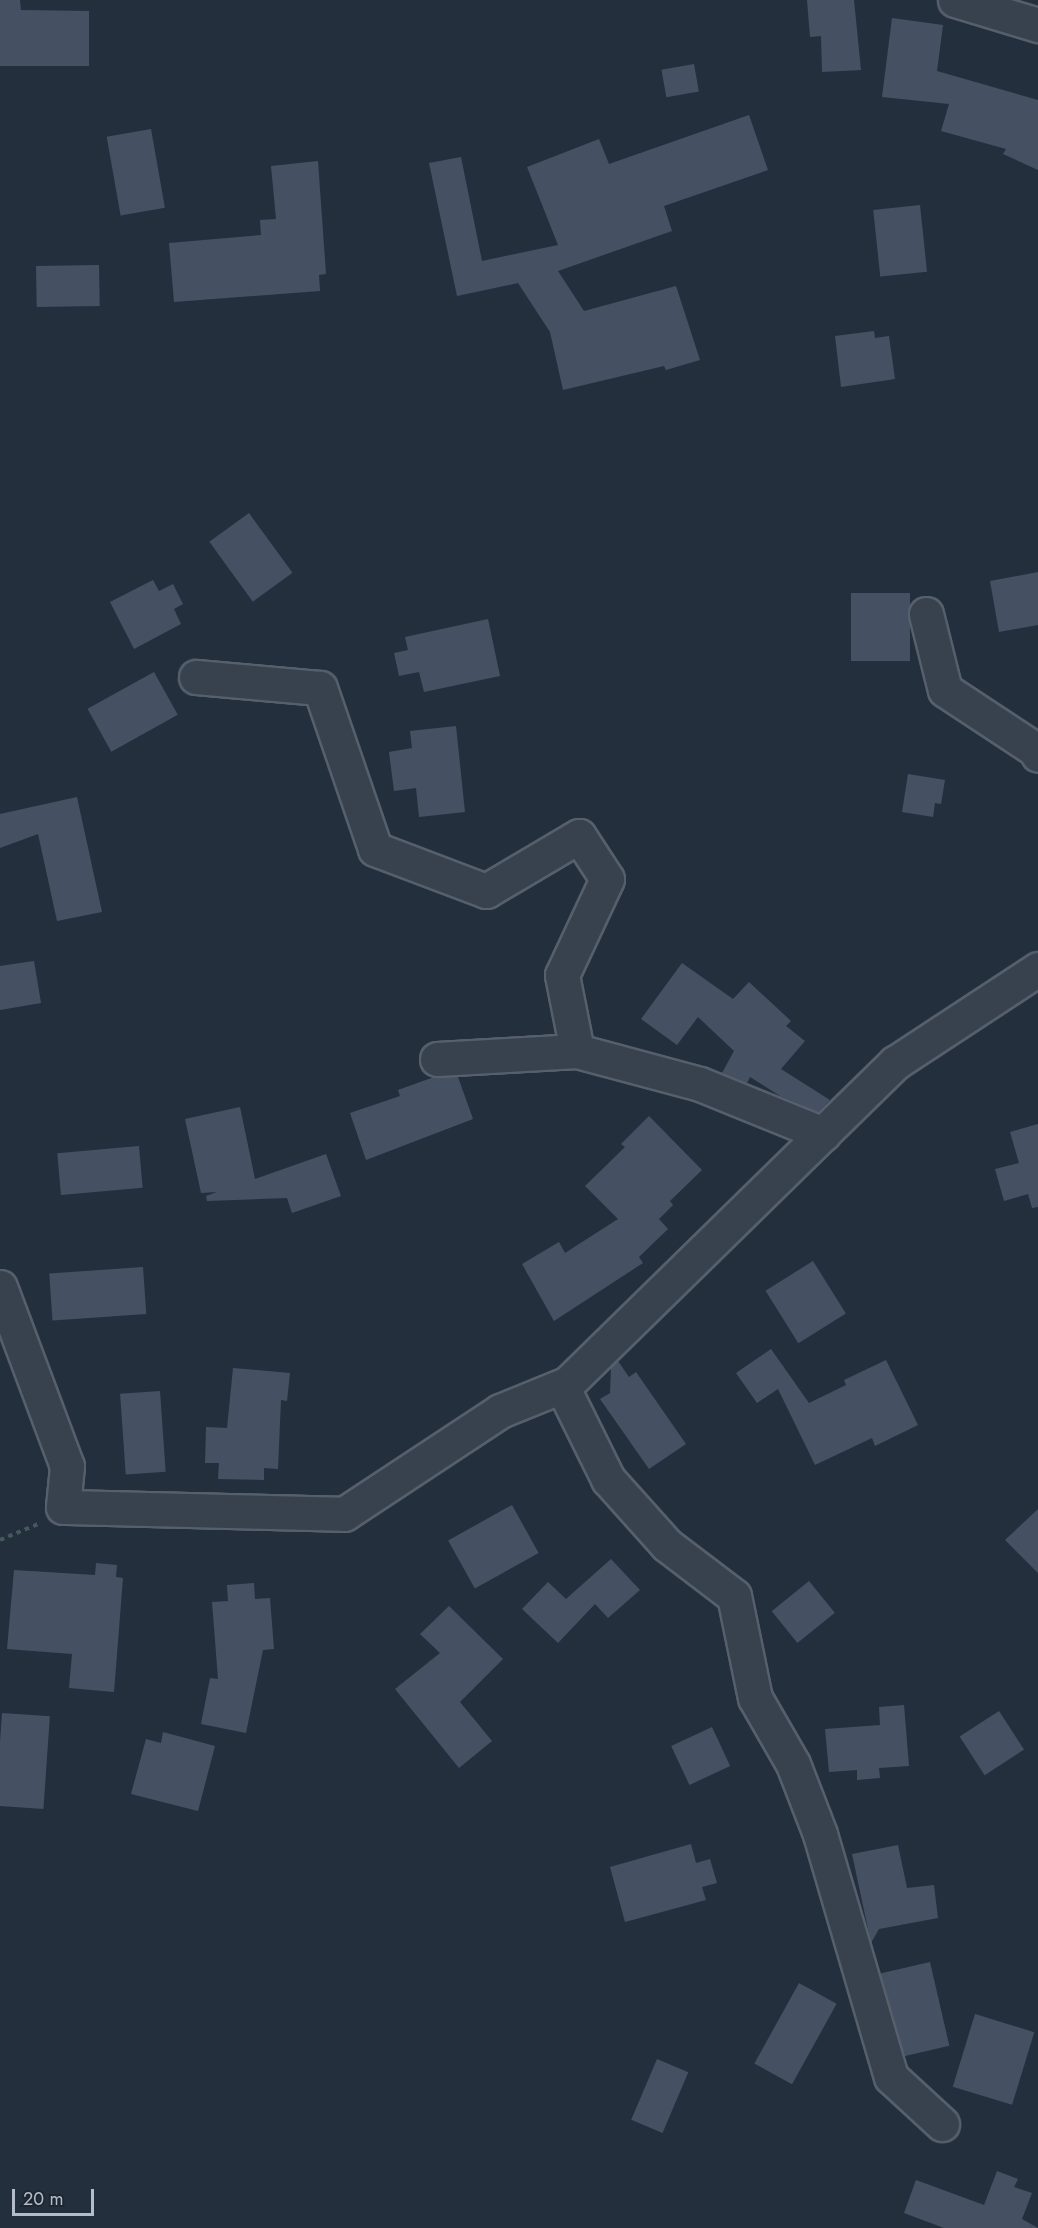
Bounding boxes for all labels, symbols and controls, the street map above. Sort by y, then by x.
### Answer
scale bar [15,2177,98,2215]
text: 20 m [23,2186,63,2212]

